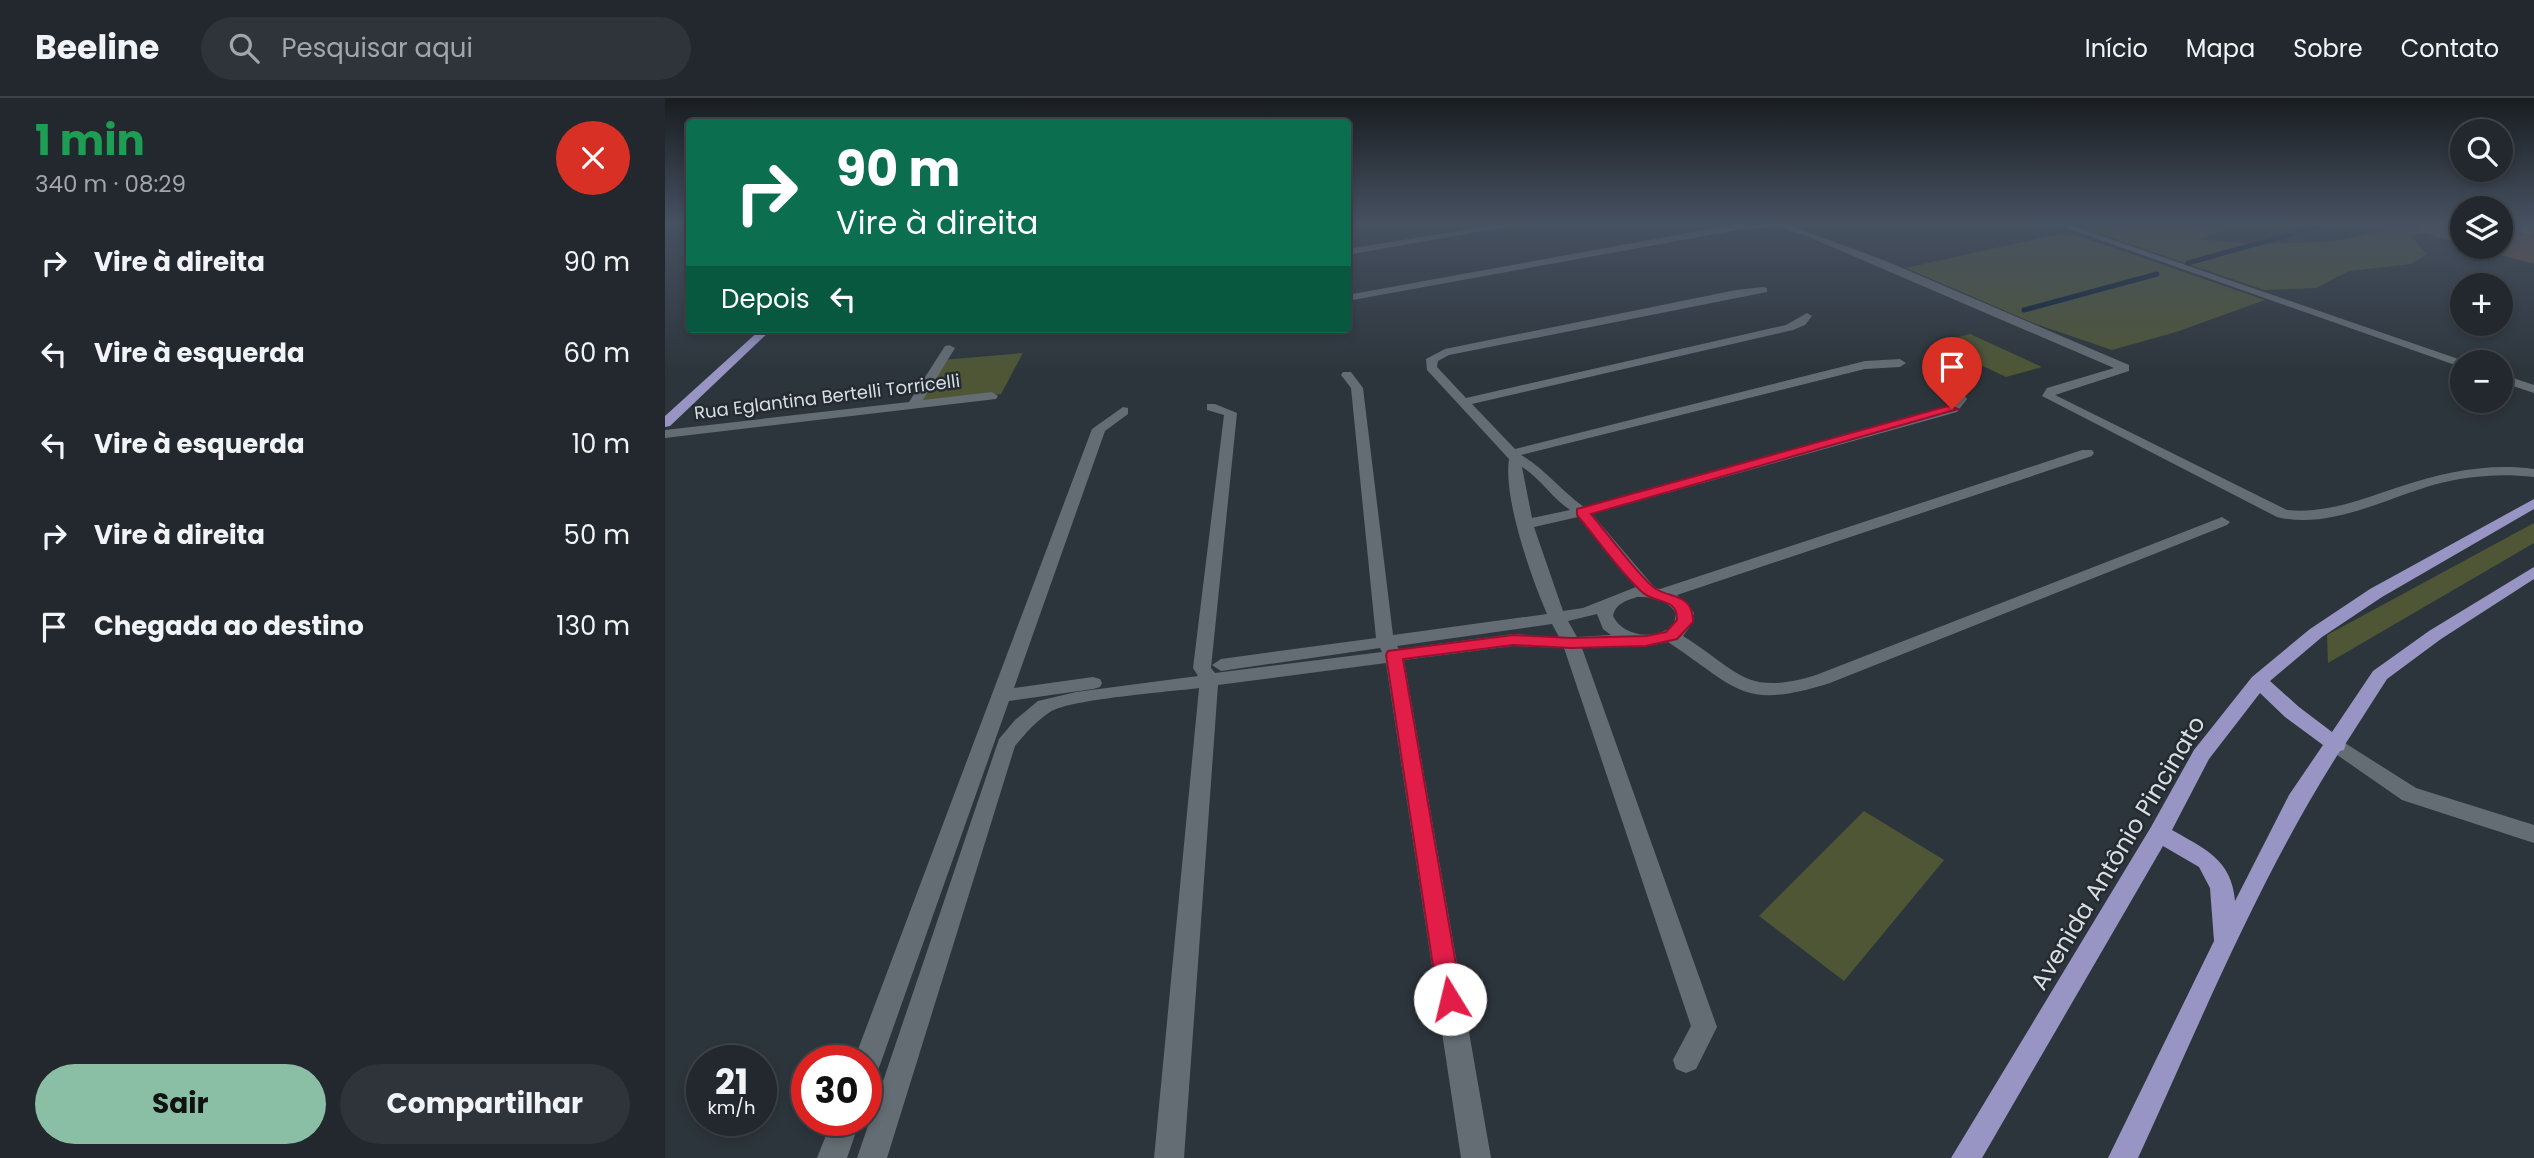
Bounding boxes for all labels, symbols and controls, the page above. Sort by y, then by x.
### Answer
search box [201,17,691,80]
text: Beeline [35,24,159,71]
icon: search [225,29,263,67]
text: Pesquisar aqui [281,30,473,66]
text: Início [2085,32,2148,65]
text: Mapa [2186,32,2255,65]
text: Sobre [2293,32,2363,65]
text: Contato [2401,32,2499,65]
text: 1 min [35,111,145,170]
map controls [2450,119,2513,413]
button: search [2450,119,2513,182]
button: close [556,121,630,195]
text: 90 m [836,135,960,203]
icon: right [721,147,812,238]
text: 340 m · 08:29 [35,168,186,200]
button: layers [2450,196,2513,259]
text: Vire à direita [836,200,1038,245]
icon: right [35,244,73,282]
text: Vire à direita [94,244,265,280]
text: 90 m [564,244,630,280]
button: + [2450,273,2513,336]
icon: left [824,280,862,318]
text: Depois [721,281,810,317]
icon: left [35,335,73,373]
text: Vire à esquerda [94,335,305,371]
text: 60 m [563,335,630,371]
pin [1922,337,1982,409]
icon: arrive [1933,348,1971,386]
button: − [2450,350,2513,413]
street label: Rua Eglantina Bertelli Torricelli [693,368,961,425]
icon: left [35,426,73,464]
text: Vire à esquerda [94,426,305,462]
text: 10 m [572,426,630,462]
icon: right [35,517,73,555]
text: Vire à direita [94,517,265,553]
text: 50 m [564,517,630,553]
icon: arrive [35,608,73,646]
text: Chegada ao destino [94,608,364,644]
text: 130 m [556,608,630,644]
street label: Avenida Antônio Pincinato [2022,709,2213,996]
position arrow [1413,962,1487,1036]
speed limit sign: 30 [791,1045,882,1136]
text: 21 [715,1057,748,1106]
button: Sair [35,1064,326,1144]
button: Compartilhar [340,1064,630,1144]
text: km/h [708,1095,755,1120]

